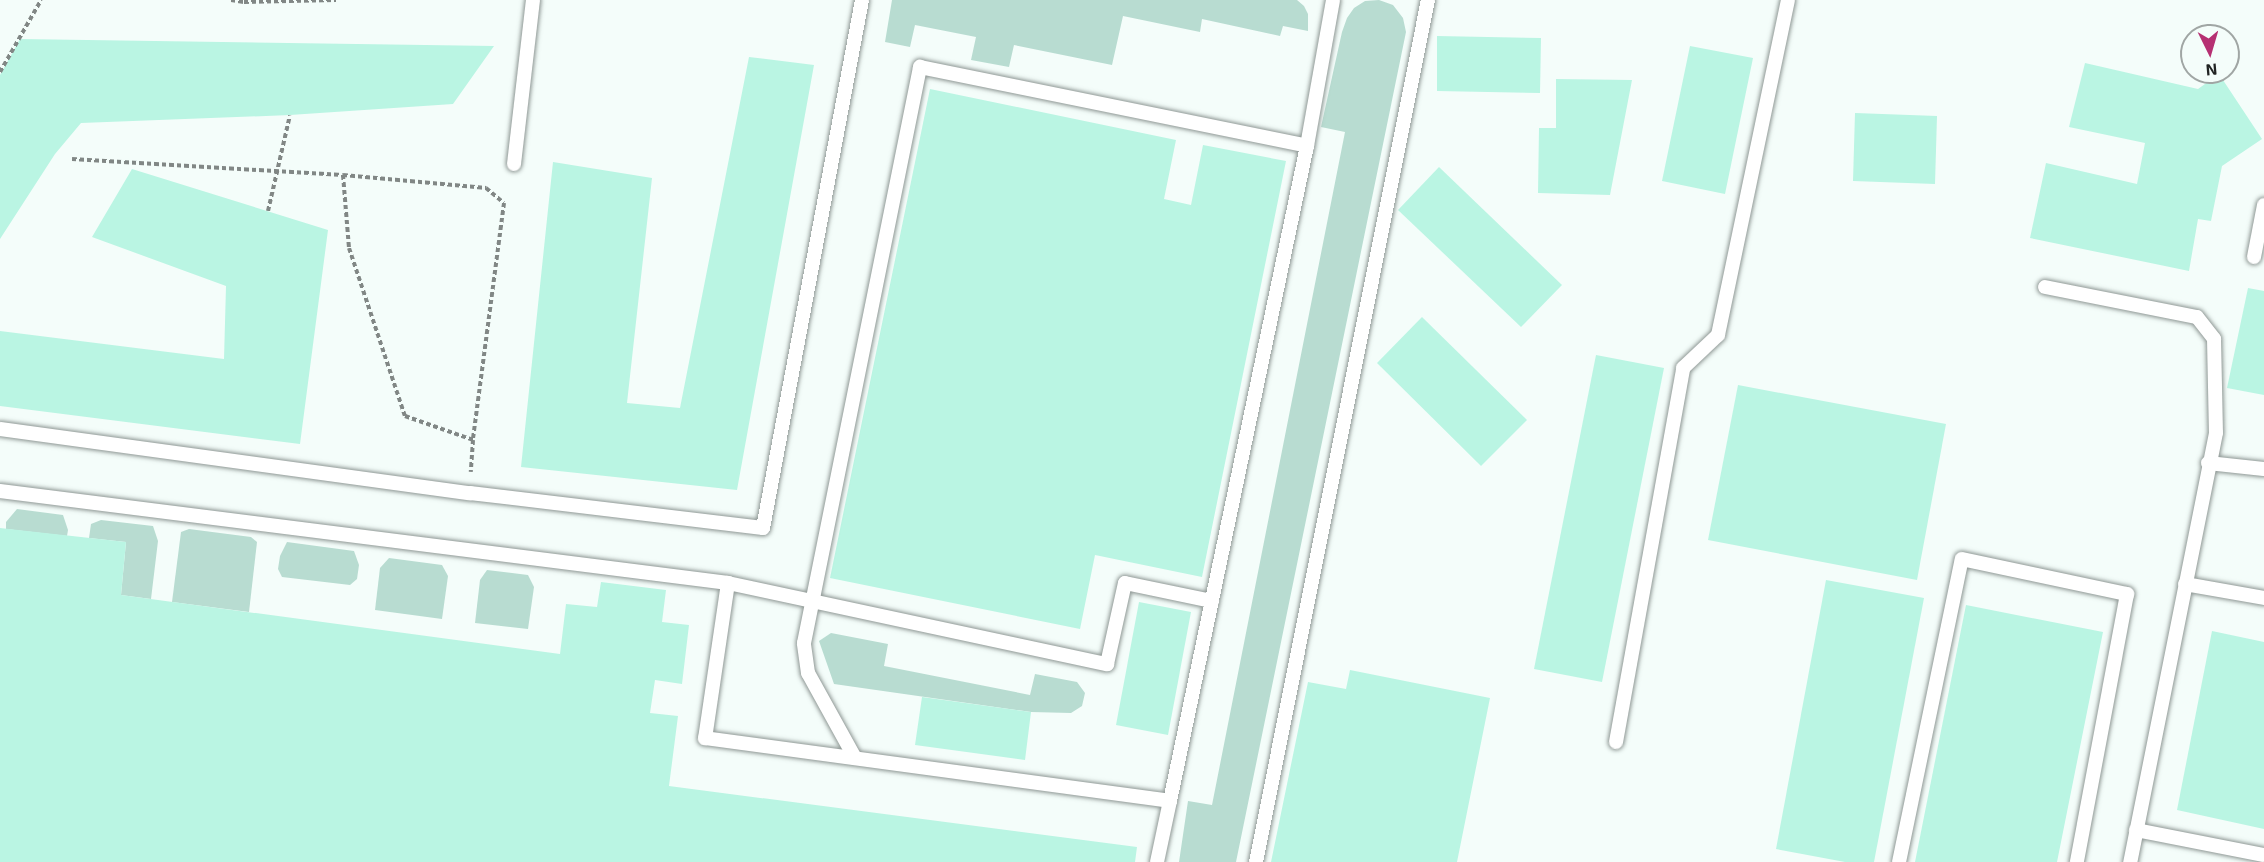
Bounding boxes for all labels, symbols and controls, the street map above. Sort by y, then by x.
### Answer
north arrow [2180,24,2240,84]
text: N [2205,60,2218,80]

